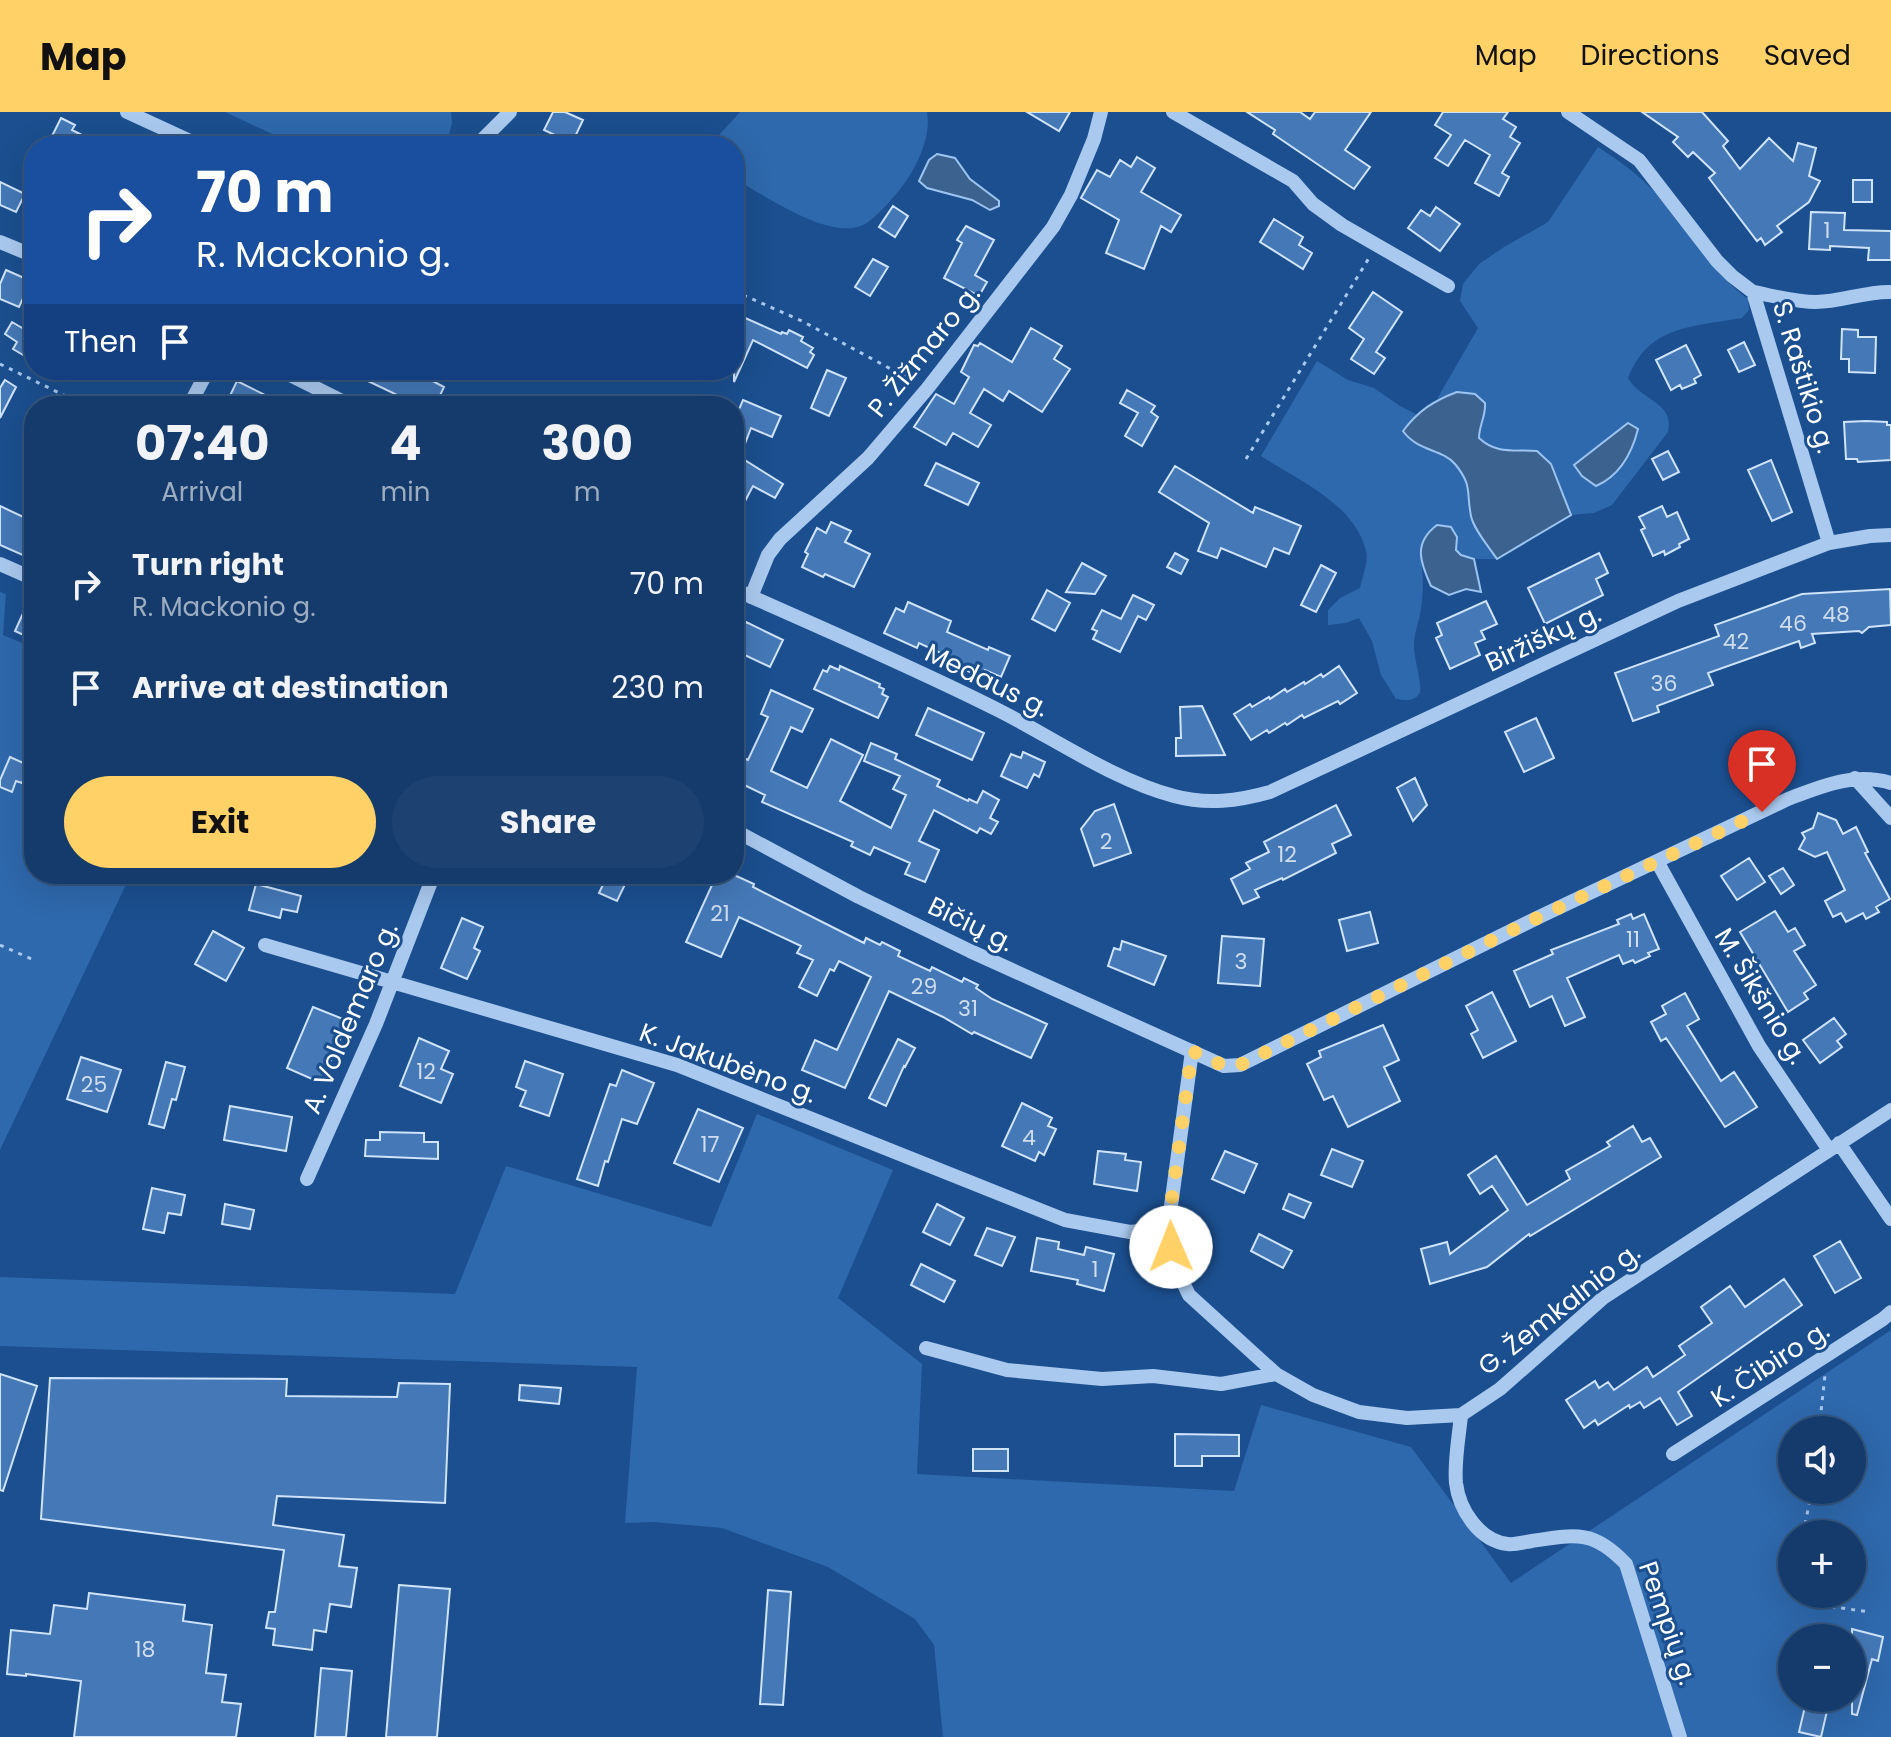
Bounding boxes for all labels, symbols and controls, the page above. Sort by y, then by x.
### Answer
text: Map [40,30,127,83]
text: Map [1475,36,1537,75]
text: Directions [1581,36,1720,75]
text: Saved [1764,36,1851,75]
text: 70 m [196,153,334,232]
icon: right [64,168,168,272]
house number: 1 [1823,215,1831,246]
text: R. Mackonio g. [196,229,450,280]
street label: P. Žižmaro g. [860,277,988,425]
street label: S. Raštikio g. [1764,297,1844,457]
text: Then [64,320,137,363]
icon: arrive [153,320,197,364]
text: 07:40 [135,410,269,477]
text: 4 [389,410,422,477]
text: 300 [541,410,633,477]
text: Arrival [161,474,243,510]
text: min [380,474,430,510]
text: m [574,474,601,510]
text: Turn right [132,543,284,586]
icon: right [64,562,108,606]
text: 70 m [630,562,704,605]
text: R. Mackonio g. [132,589,316,625]
street label: Biržiškų g. [1479,596,1607,680]
house number: 48 [1822,599,1850,630]
house number: 46 [1779,608,1807,639]
house number: 42 [1723,626,1749,657]
street label: Medaus g. [919,634,1055,726]
icon: arrive [64,666,108,710]
text: Arrive at destination [132,666,449,709]
text: 230 m [611,666,704,709]
house number: 36 [1651,668,1677,699]
pin [1728,730,1796,812]
icon: arrive [1740,742,1784,786]
button: Exit [64,776,376,868]
button: Share [392,776,704,868]
house number: 2 [1100,826,1112,857]
house number: 12 [1277,839,1297,870]
street label: Bičių g. [922,888,1020,960]
house number: 21 [710,898,730,929]
street label: A. Voldemaro g. [293,917,407,1119]
street label: M. Šikšnio g. [1706,921,1816,1071]
house number: 11 [1626,924,1640,955]
house number: 3 [1235,946,1247,977]
house number: 29 [911,971,937,1002]
house number: 31 [958,993,978,1024]
street label: K. Jakubėno g. [634,1014,822,1112]
house number: 12 [416,1056,436,1087]
house number: 25 [81,1069,107,1100]
house number: 4 [1022,1122,1036,1153]
house number: 17 [700,1129,720,1160]
position arrow [1129,1205,1213,1289]
street label: G. Žemkalnio g. [1470,1234,1648,1384]
house number: 1 [1091,1254,1099,1285]
street label: K. Čibiro g. [1704,1312,1836,1416]
map controls [1778,1416,1866,1712]
button: sound [1778,1416,1866,1504]
button: + [1778,1520,1866,1608]
street label: Pempių g. [1630,1556,1706,1690]
button: − [1778,1624,1866,1712]
house number: 18 [135,1634,155,1665]

